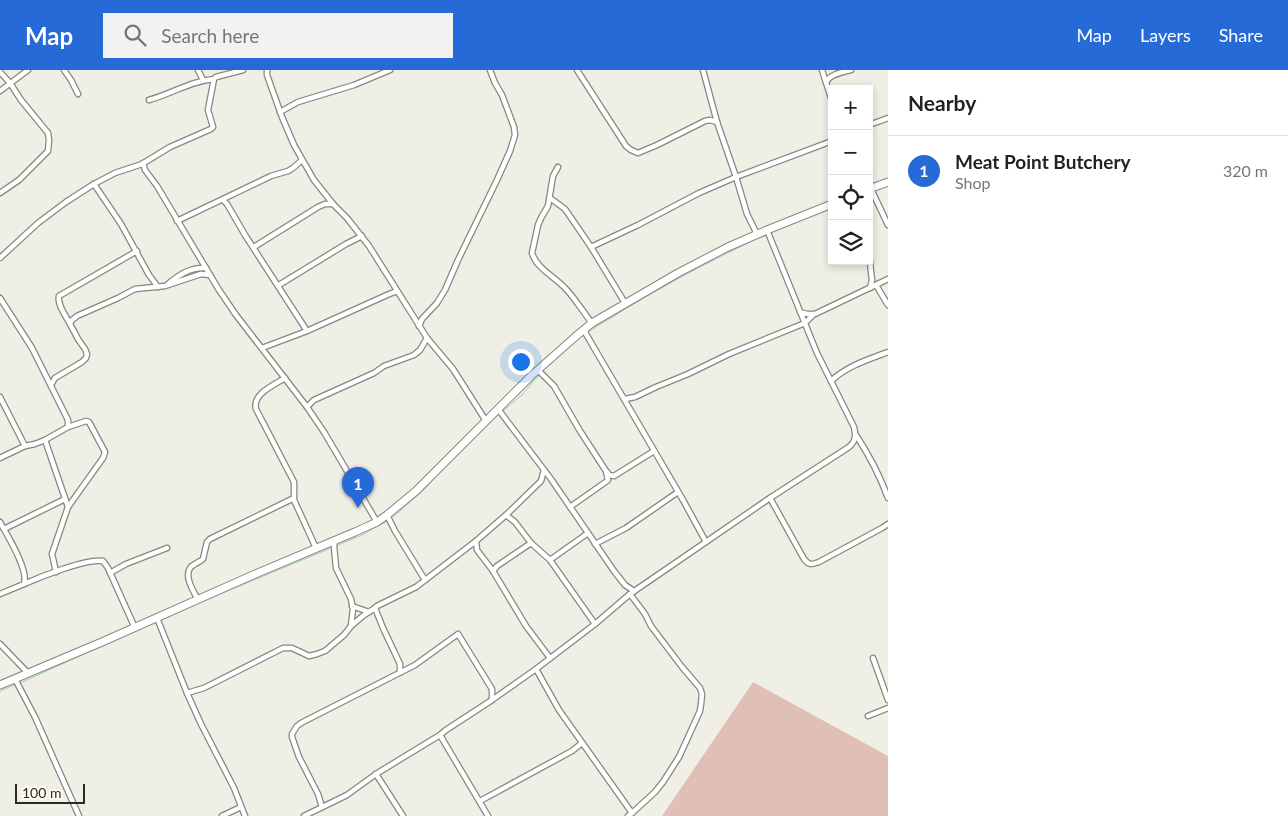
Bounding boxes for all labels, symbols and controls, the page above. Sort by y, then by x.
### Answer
search box [103,13,453,58]
text: Map [25,21,73,50]
icon: search [121,21,149,49]
text: Search here [161,24,259,47]
text: Map [1076,24,1112,46]
text: Layers [1140,24,1191,46]
text: Share [1219,24,1263,46]
map controls [828,85,873,265]
button: + [828,85,873,130]
text: Nearby [908,90,976,115]
button: − [828,130,873,175]
text: Meat Point Butchery [955,150,1131,173]
text: 1 [919,161,929,180]
text: 320 m [1223,161,1268,180]
text: Shop [955,173,991,192]
button: locate [828,175,873,220]
button: layers [828,220,873,265]
your location [508,349,534,375]
pin: 1 [342,467,374,508]
scale bar [15,781,85,804]
text: 100 m [22,784,61,801]

